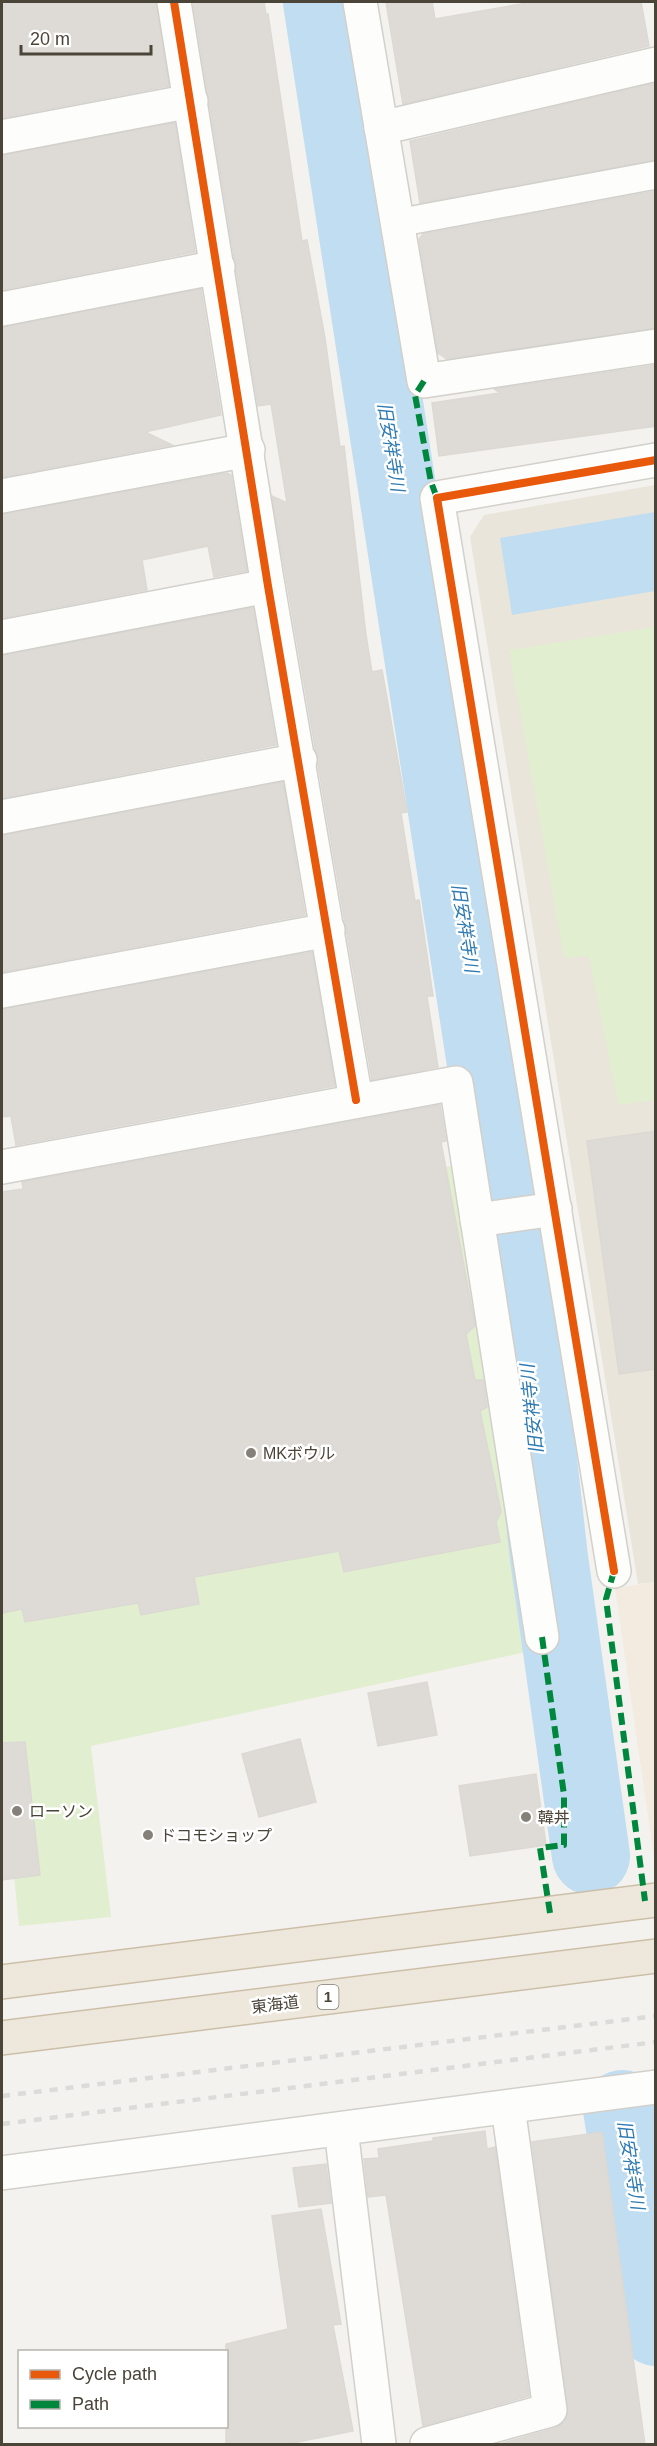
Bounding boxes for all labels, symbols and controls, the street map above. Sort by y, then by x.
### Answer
scale bar [21,18,152,56]
text: 20 m [30,29,70,49]
water label: 旧安祥寺川 [374,401,408,495]
water label: 旧安祥寺川 [448,882,482,976]
water label: 旧安祥寺川 [517,1361,547,1455]
place label: MKボウル [263,1445,335,1462]
marker: MKボウル [244,1446,258,1460]
place label: ローソン [29,1803,93,1820]
marker: ローソン [10,1804,24,1818]
place label: 韓丼 [538,1809,570,1826]
marker: 韓丼 [519,1810,533,1824]
place label: ドコモショップ [160,1827,272,1844]
marker: ドコモショップ [141,1828,155,1842]
road number: 1 [318,1985,338,2009]
street label: 東海道 [250,1993,300,2016]
water label: 旧安祥寺川 [614,2119,648,2213]
legend [18,2350,228,2428]
text: Cycle path [72,2364,157,2384]
text: Path [72,2394,109,2414]

